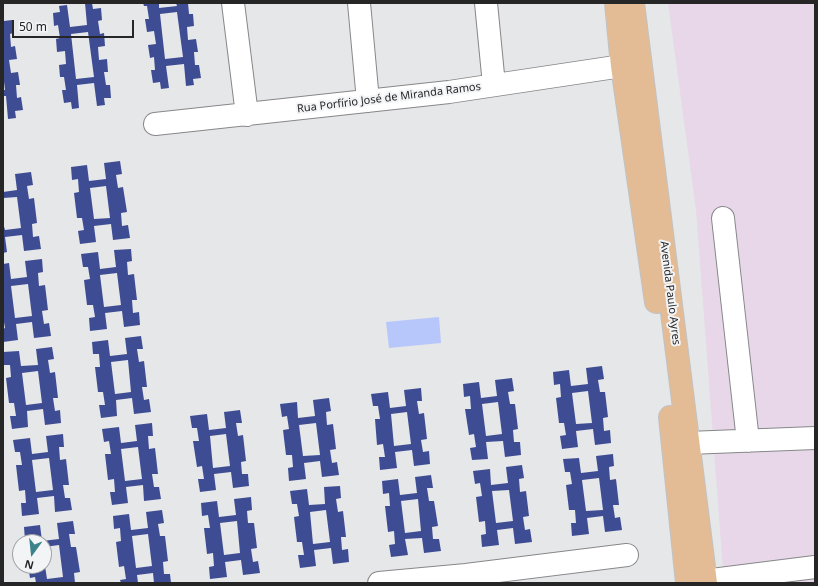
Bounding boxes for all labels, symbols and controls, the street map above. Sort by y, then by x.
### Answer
scale bar [14,12,136,38]
text: 50 m [19,18,47,35]
street label: Rua Porfírio José de Miranda Ramos [296,80,482,116]
street label: Avenida Paulo Ayres [657,240,683,346]
north arrow [12,534,52,574]
text: N [23,557,35,574]

